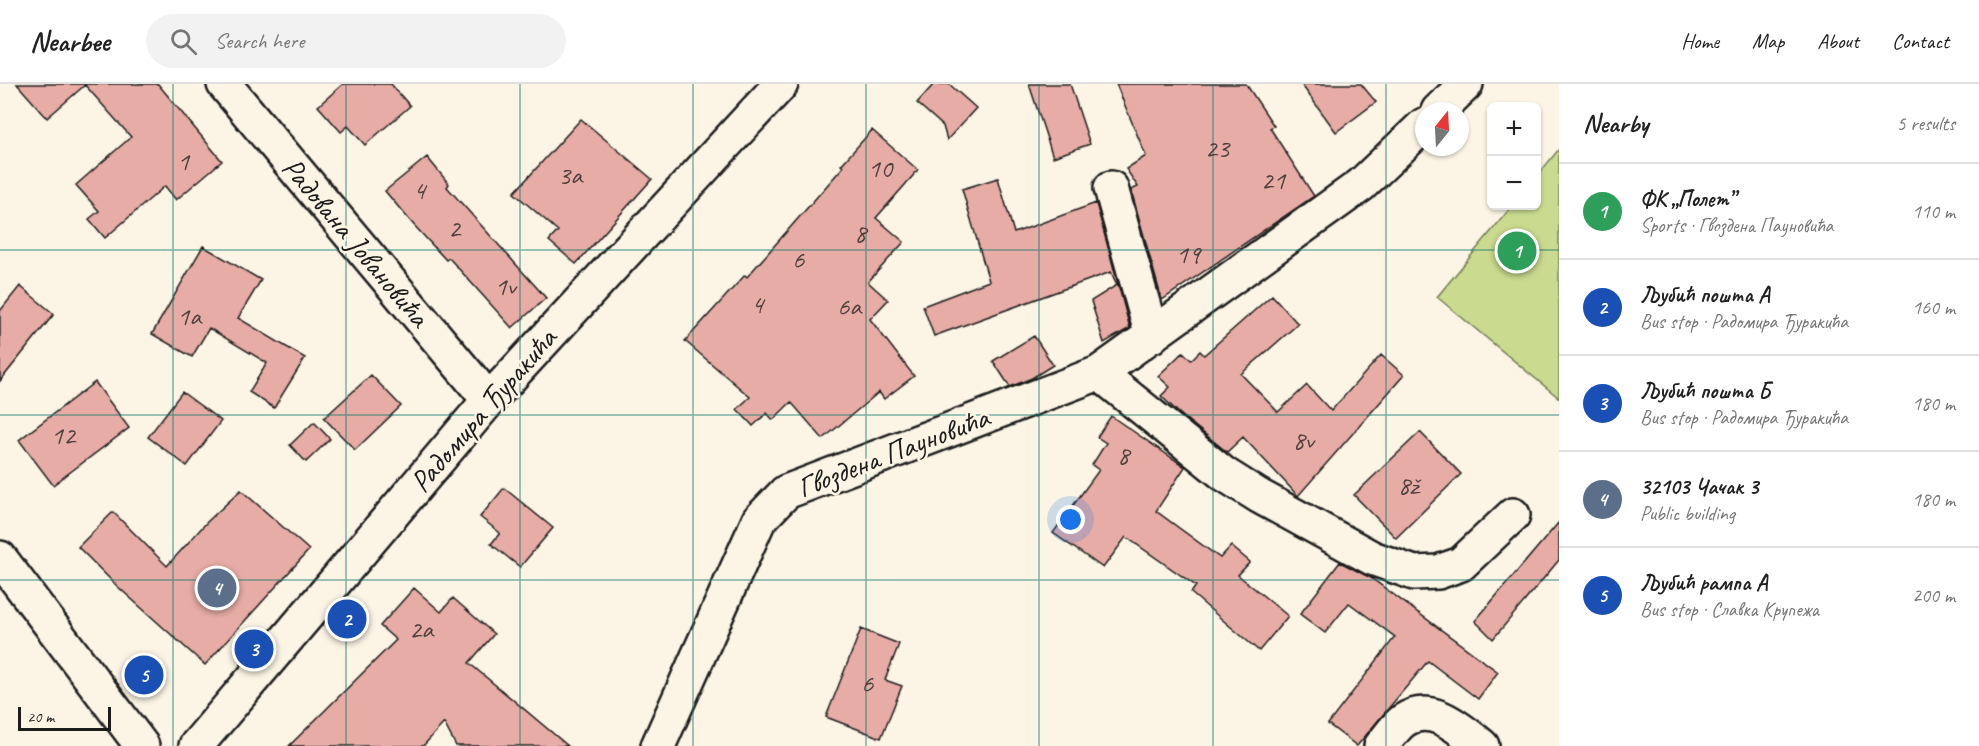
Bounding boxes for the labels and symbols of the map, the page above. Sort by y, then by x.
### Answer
north arrow [1415,102,1469,156]
house number: 23 [1205,131,1231,165]
house number: 1 [177,144,191,178]
street label: Радована Јовановића [274,149,439,336]
house number: 10 [868,151,894,185]
house number: 3a [558,158,584,192]
house number: 21 [1261,163,1287,197]
house number: 4 [413,173,428,207]
house number: 2 [448,211,462,245]
house number: 8 [854,216,869,250]
pin: 1 [1498,228,1537,274]
house number: 19 [1176,237,1202,271]
house number: 6 [792,242,805,276]
house number: 1v [494,269,519,303]
house number: 4 [751,287,766,321]
house number: 6a [837,289,863,323]
house number: 1a [177,299,203,333]
street label: Радомира Ђуракића [401,319,566,500]
street label: Гвоздена Пауновића [792,397,996,506]
house number: 12 [51,418,77,452]
house number: 8v [1292,423,1317,457]
house number: 8 [1117,438,1132,472]
house number: 8ž [1398,468,1422,502]
your location [1056,505,1085,534]
pin: 4 [198,566,236,610]
pin: 2 [328,596,366,642]
house number: 2a [409,612,435,646]
pin: 3 [234,626,274,672]
pin: 5 [124,652,164,698]
house number: 6 [861,666,874,700]
scale bar [18,704,111,732]

